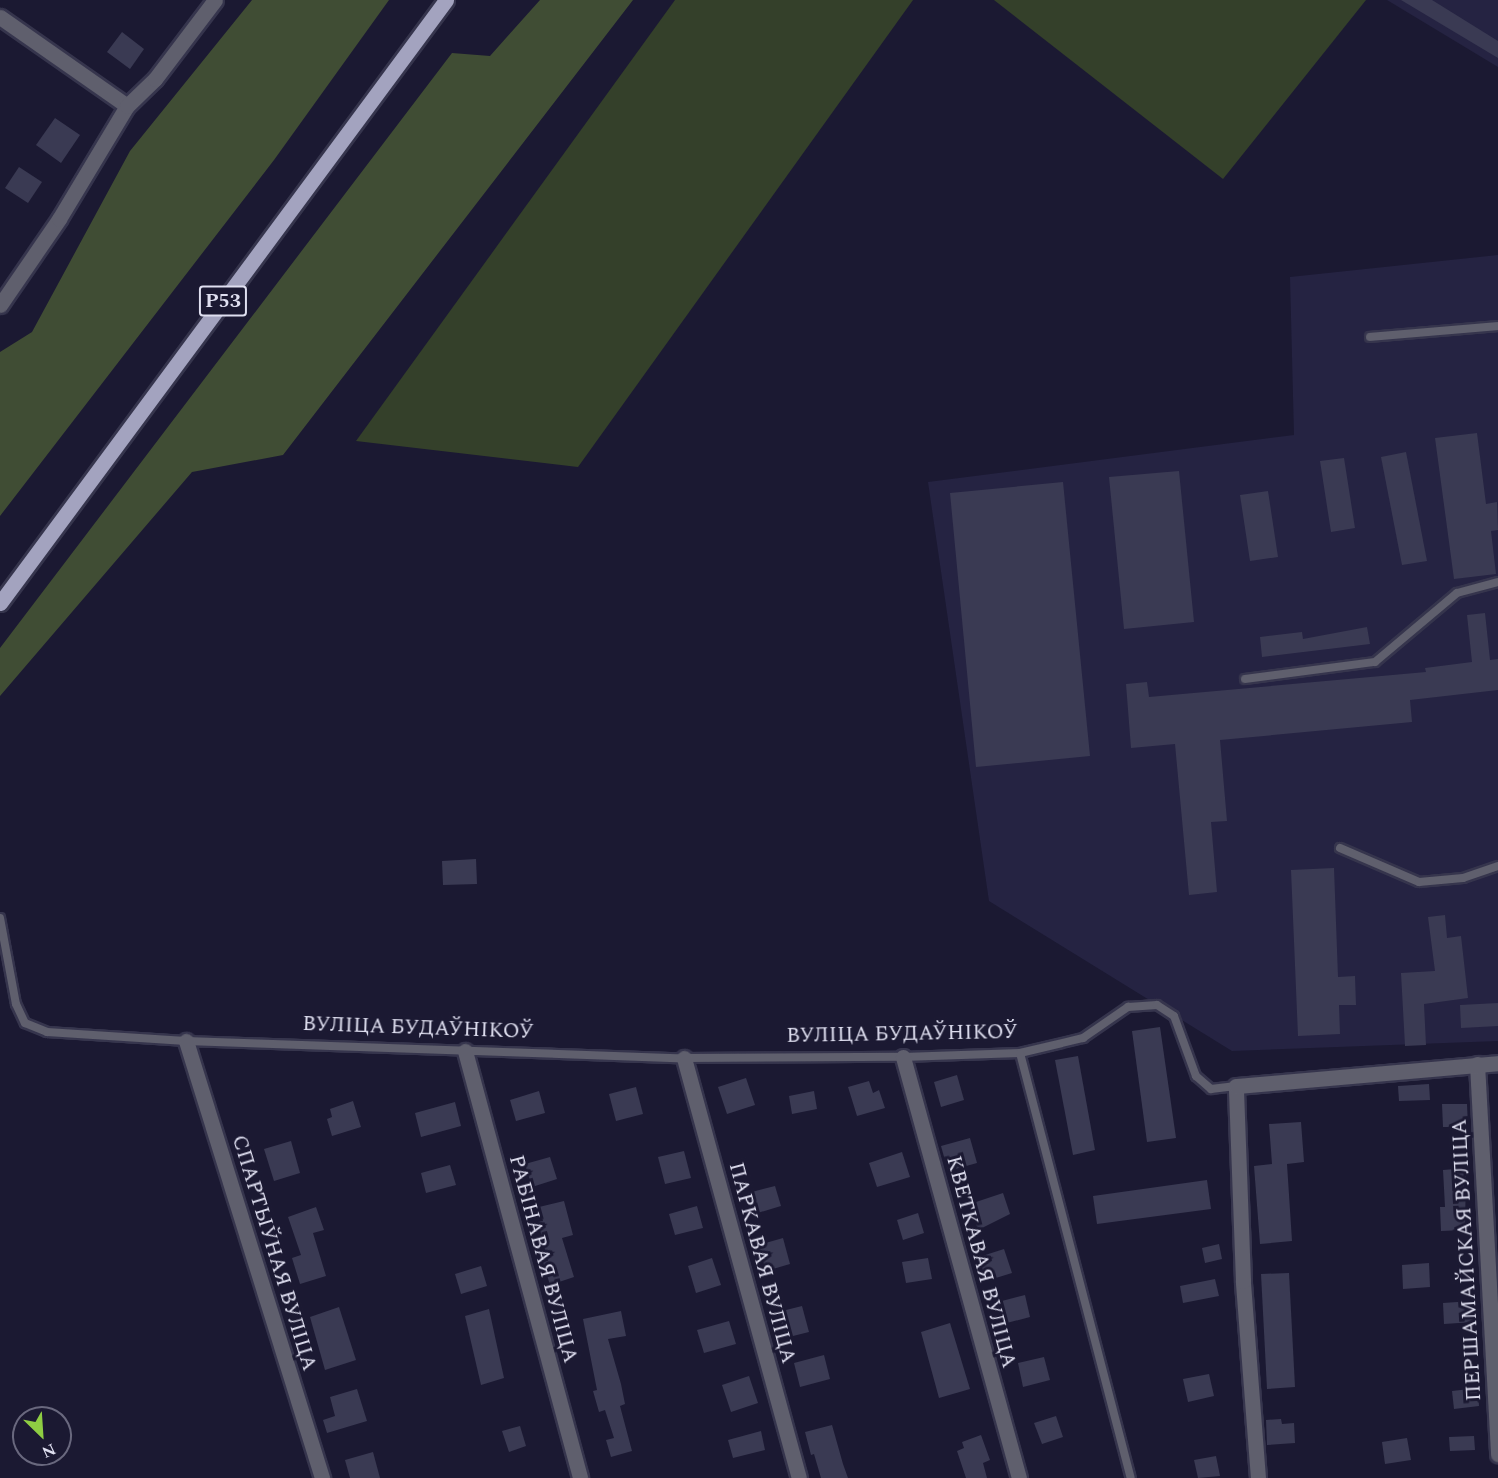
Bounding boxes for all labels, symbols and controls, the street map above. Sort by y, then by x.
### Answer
road number: Р53 [198,284,248,318]
street label: ВУЛІЦА БУДАЎНІКОЎ [302,1011,534,1045]
street label: ВУЛІЦА БУДАЎНІКОЎ [786,1019,1018,1049]
street label: ПЕРШАМАЙСКАЯ ВУЛІЦА [1447,1118,1487,1402]
street label: СПАРТЫЎНАЯ ВУЛІЦА [226,1132,322,1374]
street label: РАБІНАВАЯ ВУЛІЦА [503,1152,583,1366]
street label: КВЕТКАВАЯ ВУЛІЦА [941,1153,1021,1371]
street label: ПАРКАВАЯ ВУЛІЦА [723,1160,801,1366]
north arrow [12,1406,72,1466]
text: N [38,1437,60,1464]

